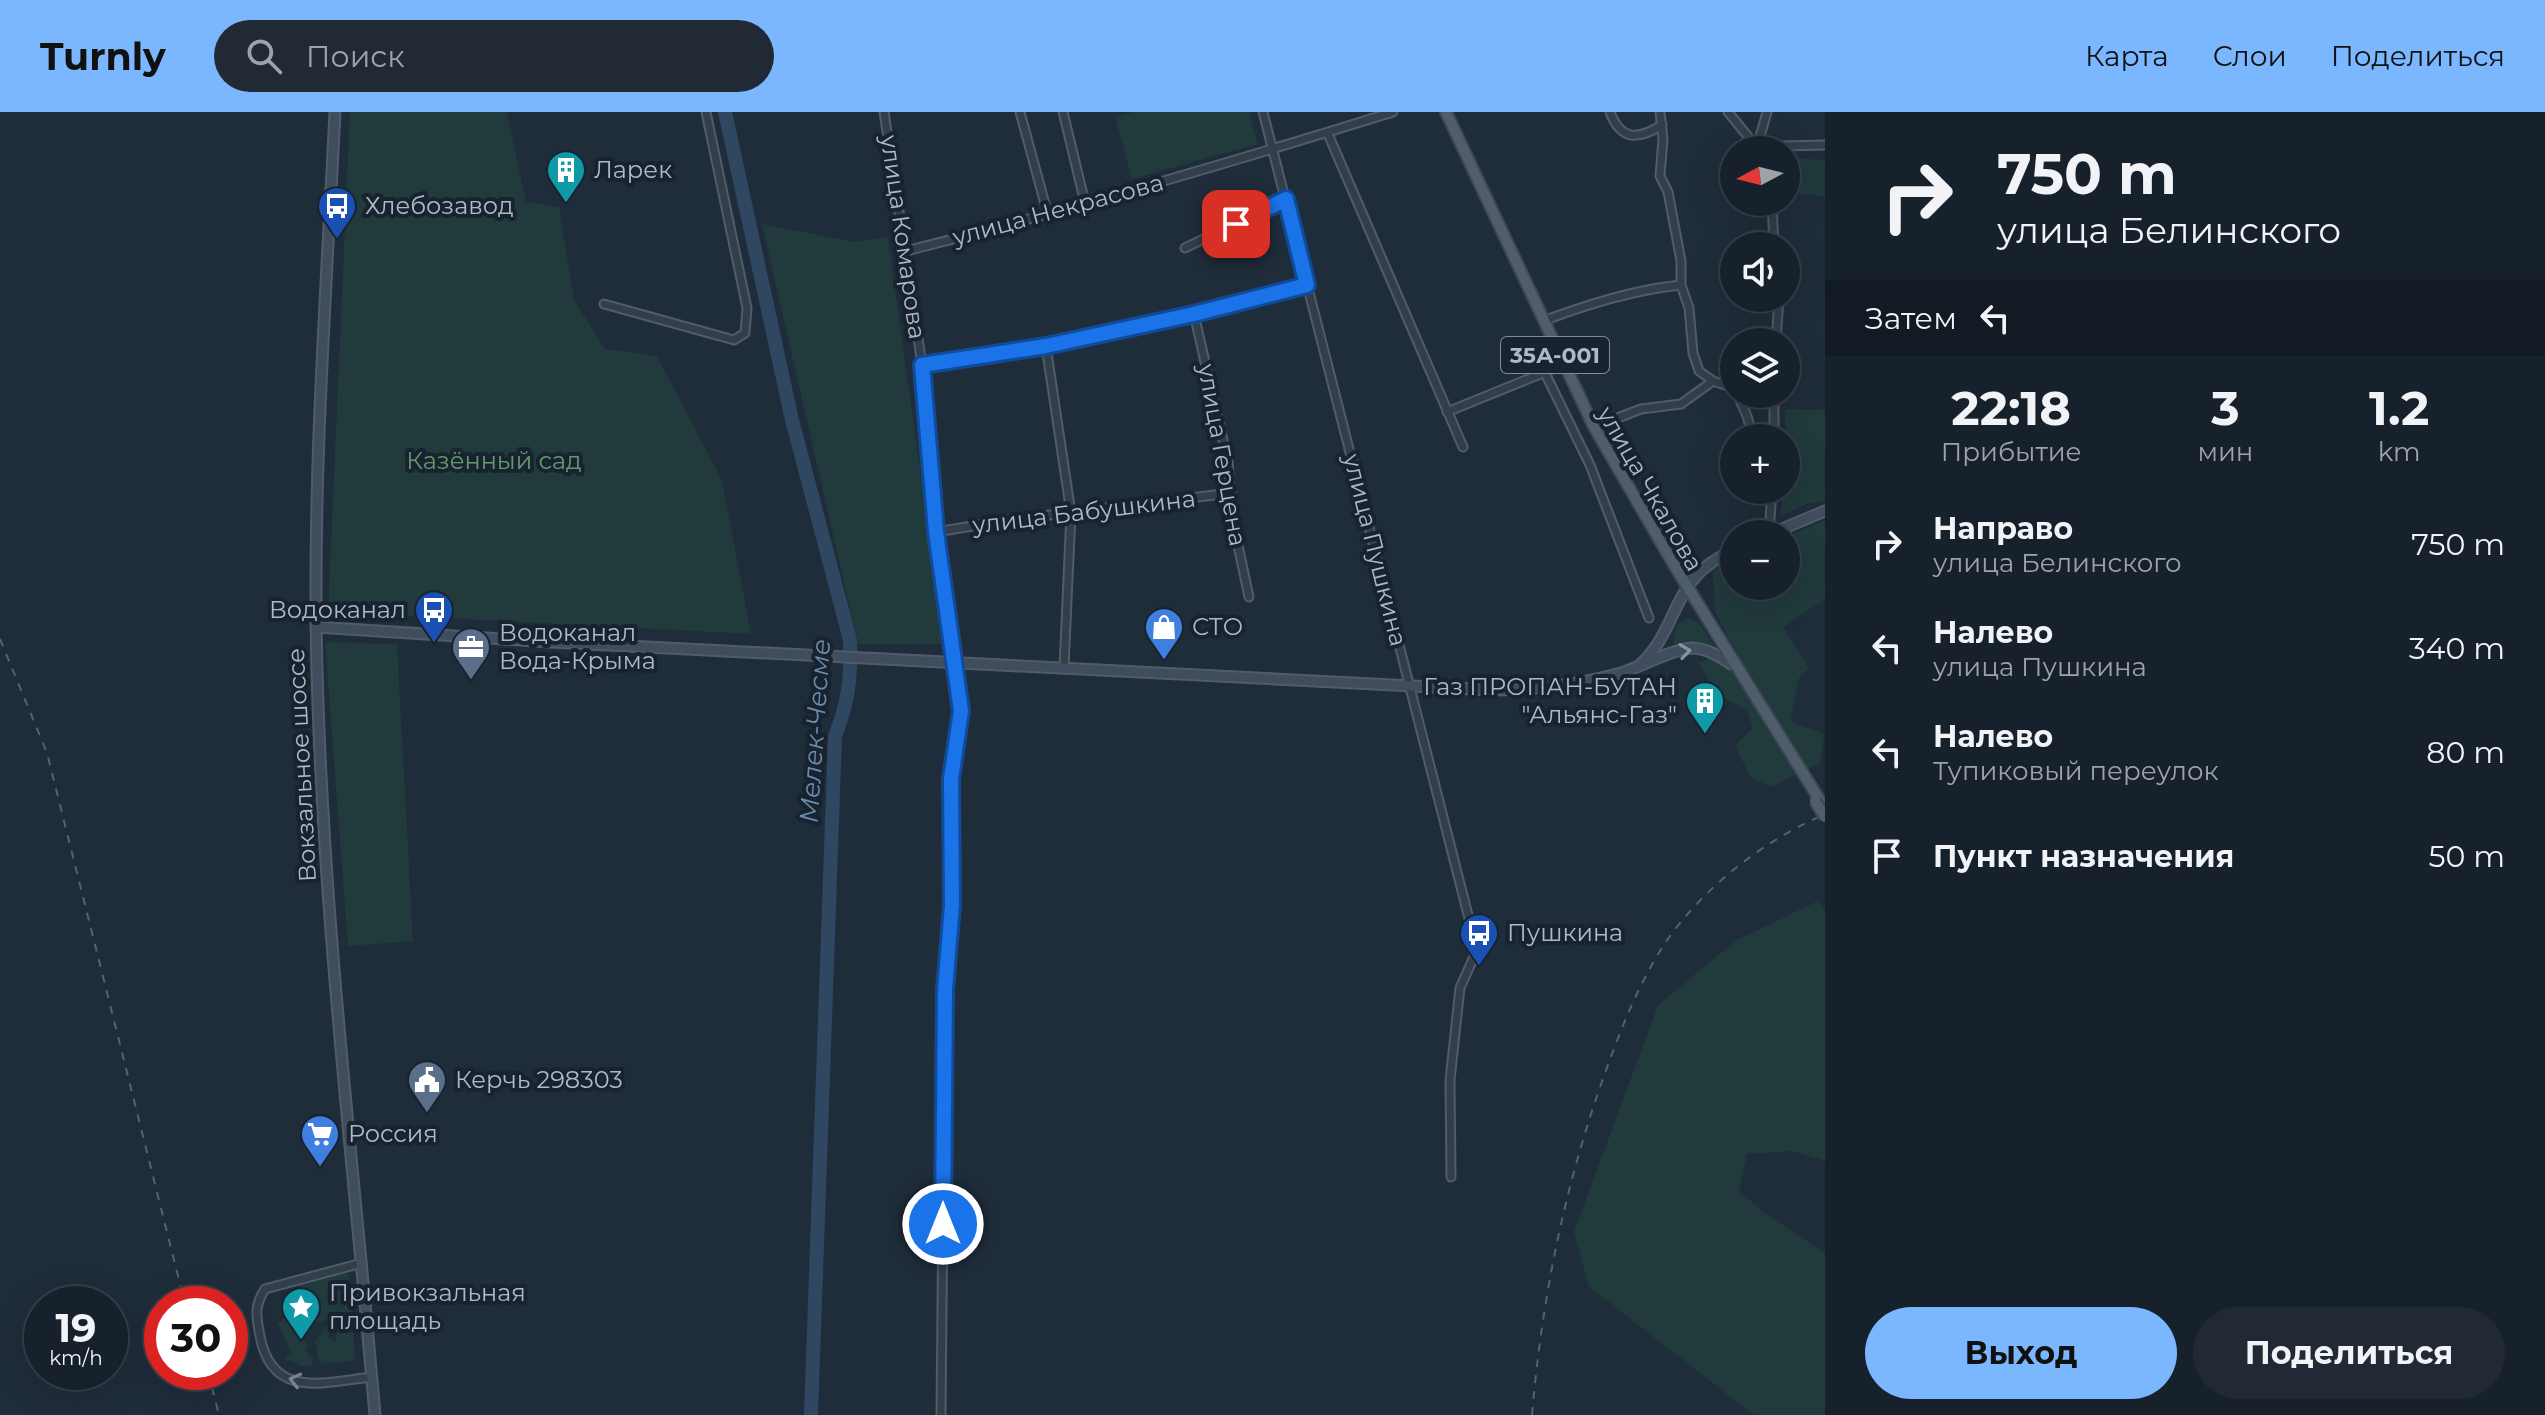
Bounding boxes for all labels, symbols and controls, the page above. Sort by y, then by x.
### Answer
search box [214,20,774,92]
text: Turnly [40,33,166,80]
icon: search [242,34,286,78]
text: Поиск [306,38,405,75]
text: Карта [2085,39,2169,73]
text: Слои [2213,39,2287,73]
text: Поделиться [2331,39,2505,73]
street label: улица Комарова [875,132,932,341]
north arrow [1720,136,1800,216]
map controls [1720,136,1800,600]
text: 750 m [1997,140,2177,208]
icon: right [1865,144,1969,248]
building icon: Ларек [545,149,587,204]
place label: Ларек [594,155,672,184]
street label: улица Некрасова [948,167,1167,252]
bus stop icon: Хлебозавод [316,185,358,240]
pin [1202,190,1270,258]
place label: Хлебозавод [365,191,514,220]
icon: arrive [1214,202,1258,246]
text: улица Белинского [1997,208,2341,252]
button: sound [1720,232,1800,312]
icon: left [1973,296,2017,340]
text: Затем [1865,300,1957,337]
button: layers [1720,328,1800,408]
road number: 35А-001 [1501,337,1609,373]
street label: улица Герцена [1192,360,1253,548]
text: 22:18 [1951,379,2071,437]
text: 3 [2211,379,2240,437]
text: 1.2 [2369,379,2429,437]
street label: улица Чкалова [1591,400,1709,576]
button: + [1720,424,1800,504]
text: Прибытие [1941,436,2082,468]
text: мин [2197,436,2253,468]
text: km [2378,436,2421,468]
park label: Казённый сад [406,446,582,475]
street label: улица Пушкина [1337,450,1413,649]
street label: улица Бабушкина [970,483,1197,540]
text: Направо [1933,510,2073,547]
button: − [1720,520,1800,600]
icon: right [1865,522,1909,566]
text: 750 m [2411,526,2505,563]
text: улица Белинского [1933,547,2182,579]
bus stop icon: Водоканал [413,589,455,644]
place label: Водоканал [269,595,406,624]
shop icon: СТО [1143,606,1185,661]
place label: СТО [1192,612,1243,641]
text: Налево [1933,614,2053,651]
place label: Водоканал Вода-Крыма [499,618,656,675]
office icon: Водоканал Вода-Крыма [450,626,492,681]
icon: left [1865,626,1909,670]
text: 340 m [2409,630,2505,667]
water label: Мелек-Чесме [793,638,837,824]
one-way arrow [1678,643,1692,660]
street label: Вокзальное шоссе [281,647,322,883]
text: улица Пушкина [1933,651,2147,683]
place label: Газ ПРОПАН-БУТАН "Альянс-Газ" [1423,672,1677,729]
building icon: Газ ПРОПАН-БУТАН "Альянс-Газ" [1684,680,1726,735]
text: Налево [1933,718,2053,755]
icon: left [1865,730,1909,774]
text: 80 m [2426,734,2505,771]
text: Тупиковый переулок [1933,755,2219,787]
icon: arrive [1865,834,1909,878]
text: Пункт назначения [1933,838,2234,875]
text: 50 m [2428,838,2505,875]
bus stop icon: Пушкина [1458,912,1500,967]
place label: Пушкина [1507,918,1623,947]
public building icon: Керчь 298303 [406,1059,448,1114]
place label: Керчь 298303 [455,1065,623,1094]
supermarket icon: Россия [299,1113,341,1168]
place label: Россия [348,1119,438,1148]
position arrow [901,1182,985,1266]
place label: Привокзальная площадь [329,1278,526,1335]
speed limit sign: 30 [144,1286,248,1390]
place icon: Привокзальная площадь [280,1286,322,1341]
text: 19 [55,1303,97,1352]
button: Выход [1865,1307,2177,1399]
button: Поделиться [2193,1307,2505,1399]
text: km/h [49,1346,103,1370]
one-way arrow [289,1372,302,1389]

